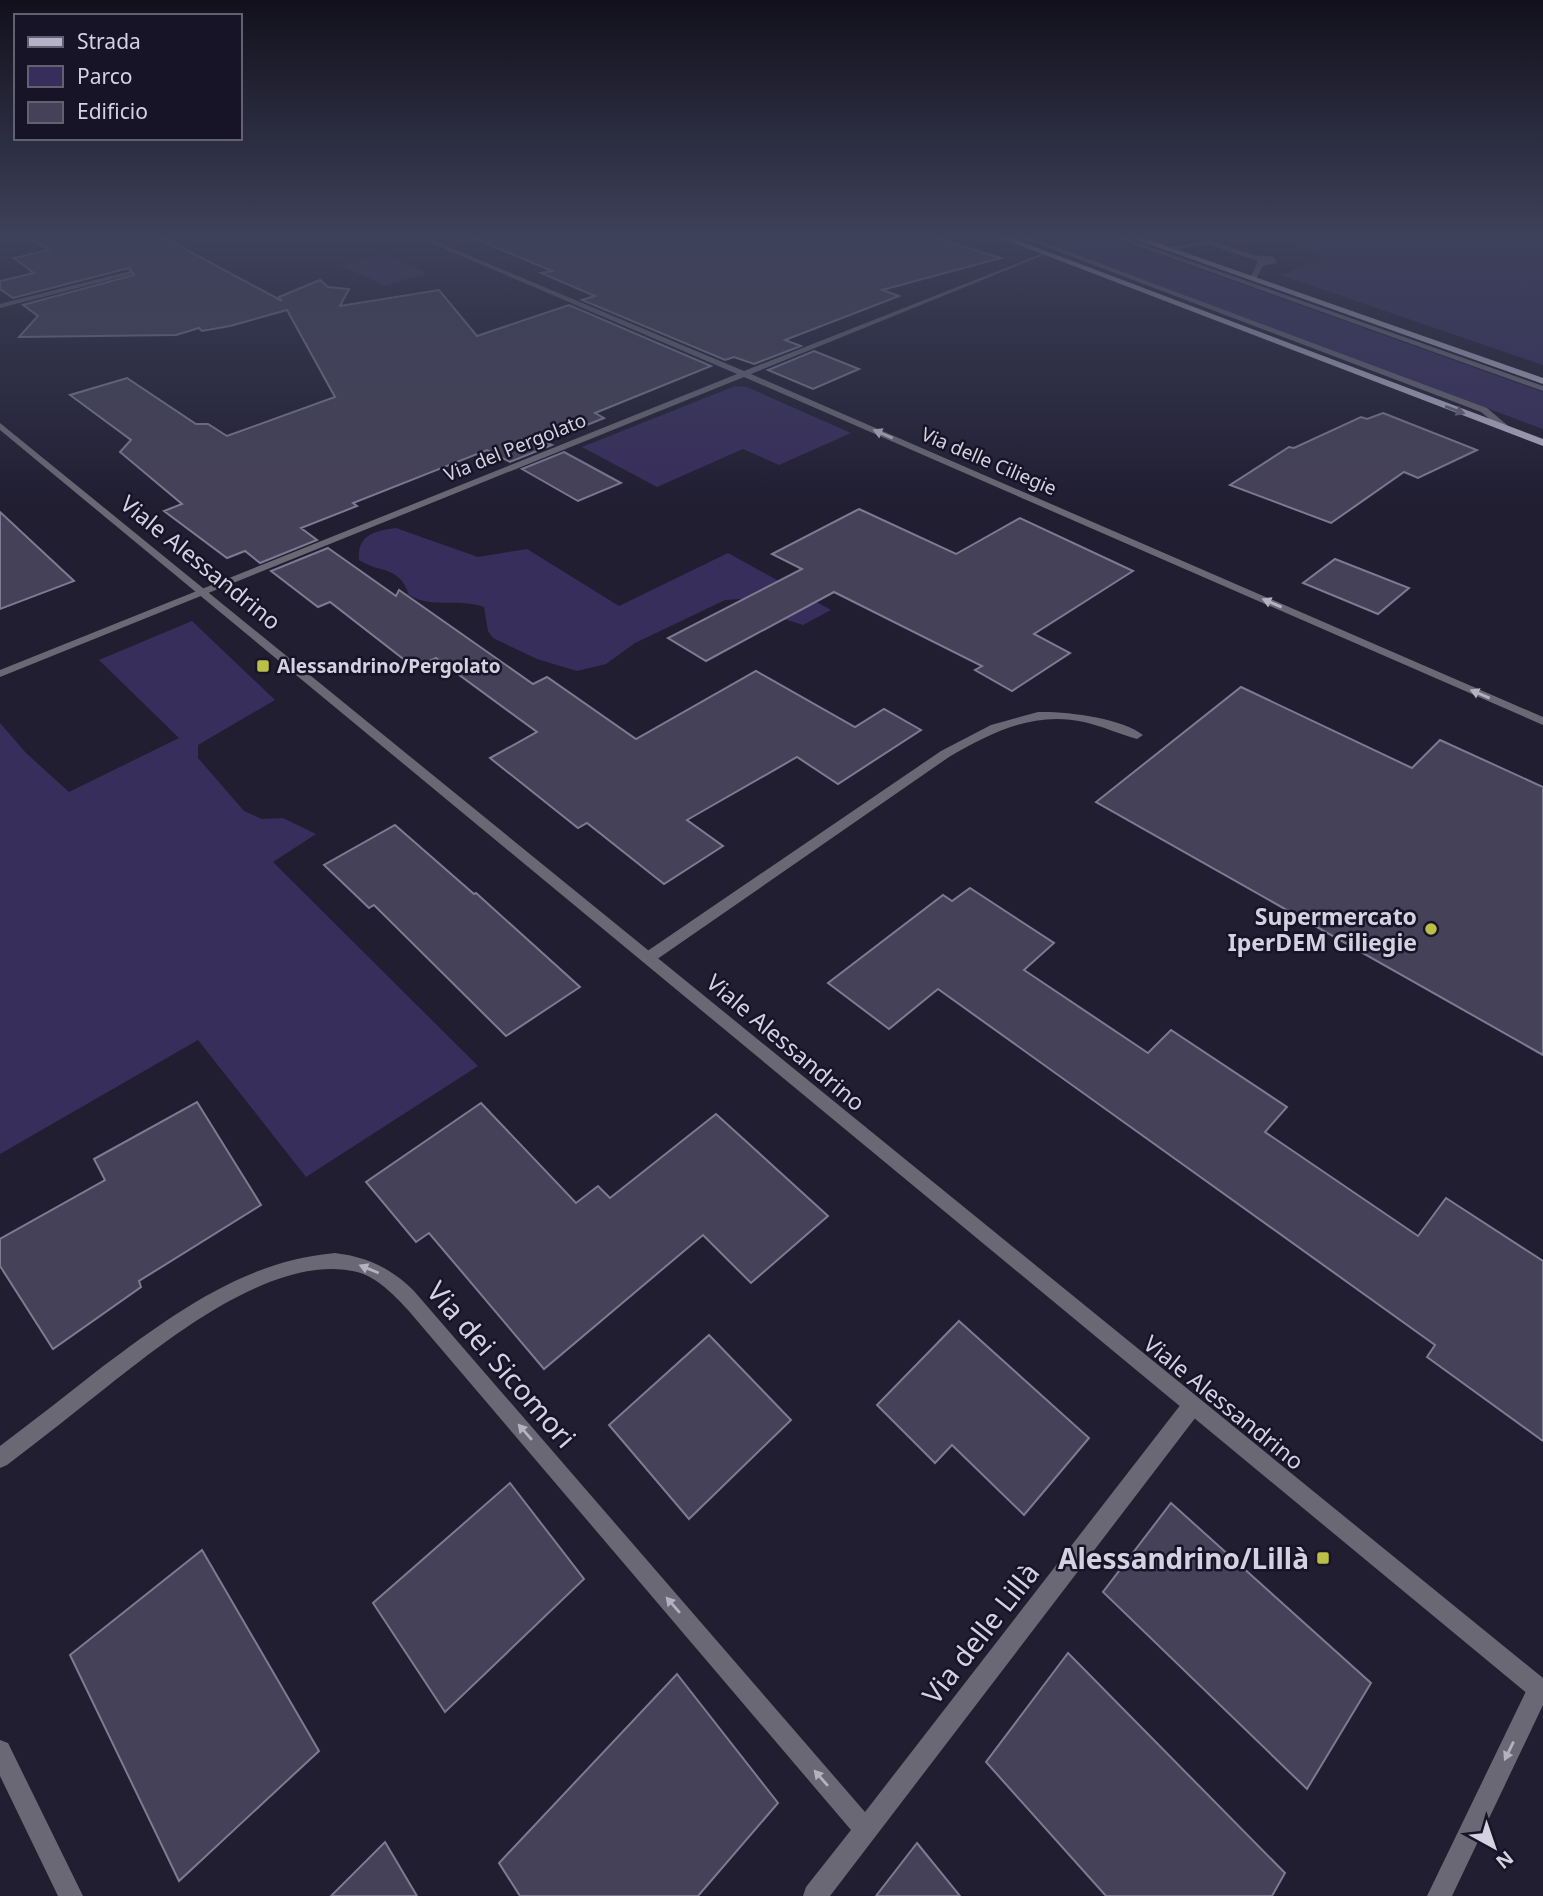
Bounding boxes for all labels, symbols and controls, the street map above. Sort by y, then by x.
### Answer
legend [14,14,242,140]
text: Strada [77,27,141,55]
text: Parco [77,62,133,90]
text: Edificio [77,97,148,125]
one-way arrow [1445,404,1466,415]
street label: Via del Pergolato [440,407,590,487]
street label: Via delle Ciliegie [917,421,1061,501]
one-way arrow [873,428,894,439]
street label: Viale Alessandrino [114,487,288,637]
one-way arrow [1262,597,1282,609]
place label: Alessandrino/Pergolato [277,653,501,679]
marker: Alessandrino/Pergolato [255,658,271,674]
one-way arrow [1470,688,1491,699]
place label: Supermercato IperDEM Ciliegie [1228,900,1417,958]
marker: Supermercato IperDEM Ciliegie [1423,921,1439,937]
street label: Viale Alessandrino [700,966,872,1118]
one-way arrow [358,1264,379,1275]
street label: Via dei Sicomori [419,1273,585,1455]
street label: Viale Alessandrino [1137,1327,1311,1477]
one-way arrow [518,1424,533,1441]
place label: Alessandrino/Lillà [1058,1539,1309,1577]
marker: Alessandrino/Lillà [1315,1550,1331,1566]
street label: Via delle Lillà [913,1554,1047,1712]
one-way arrow [665,1596,681,1614]
one-way arrow [1504,1741,1515,1761]
one-way arrow [814,1769,829,1786]
north arrow [1459,1812,1529,1882]
text: N [1491,1845,1519,1875]

